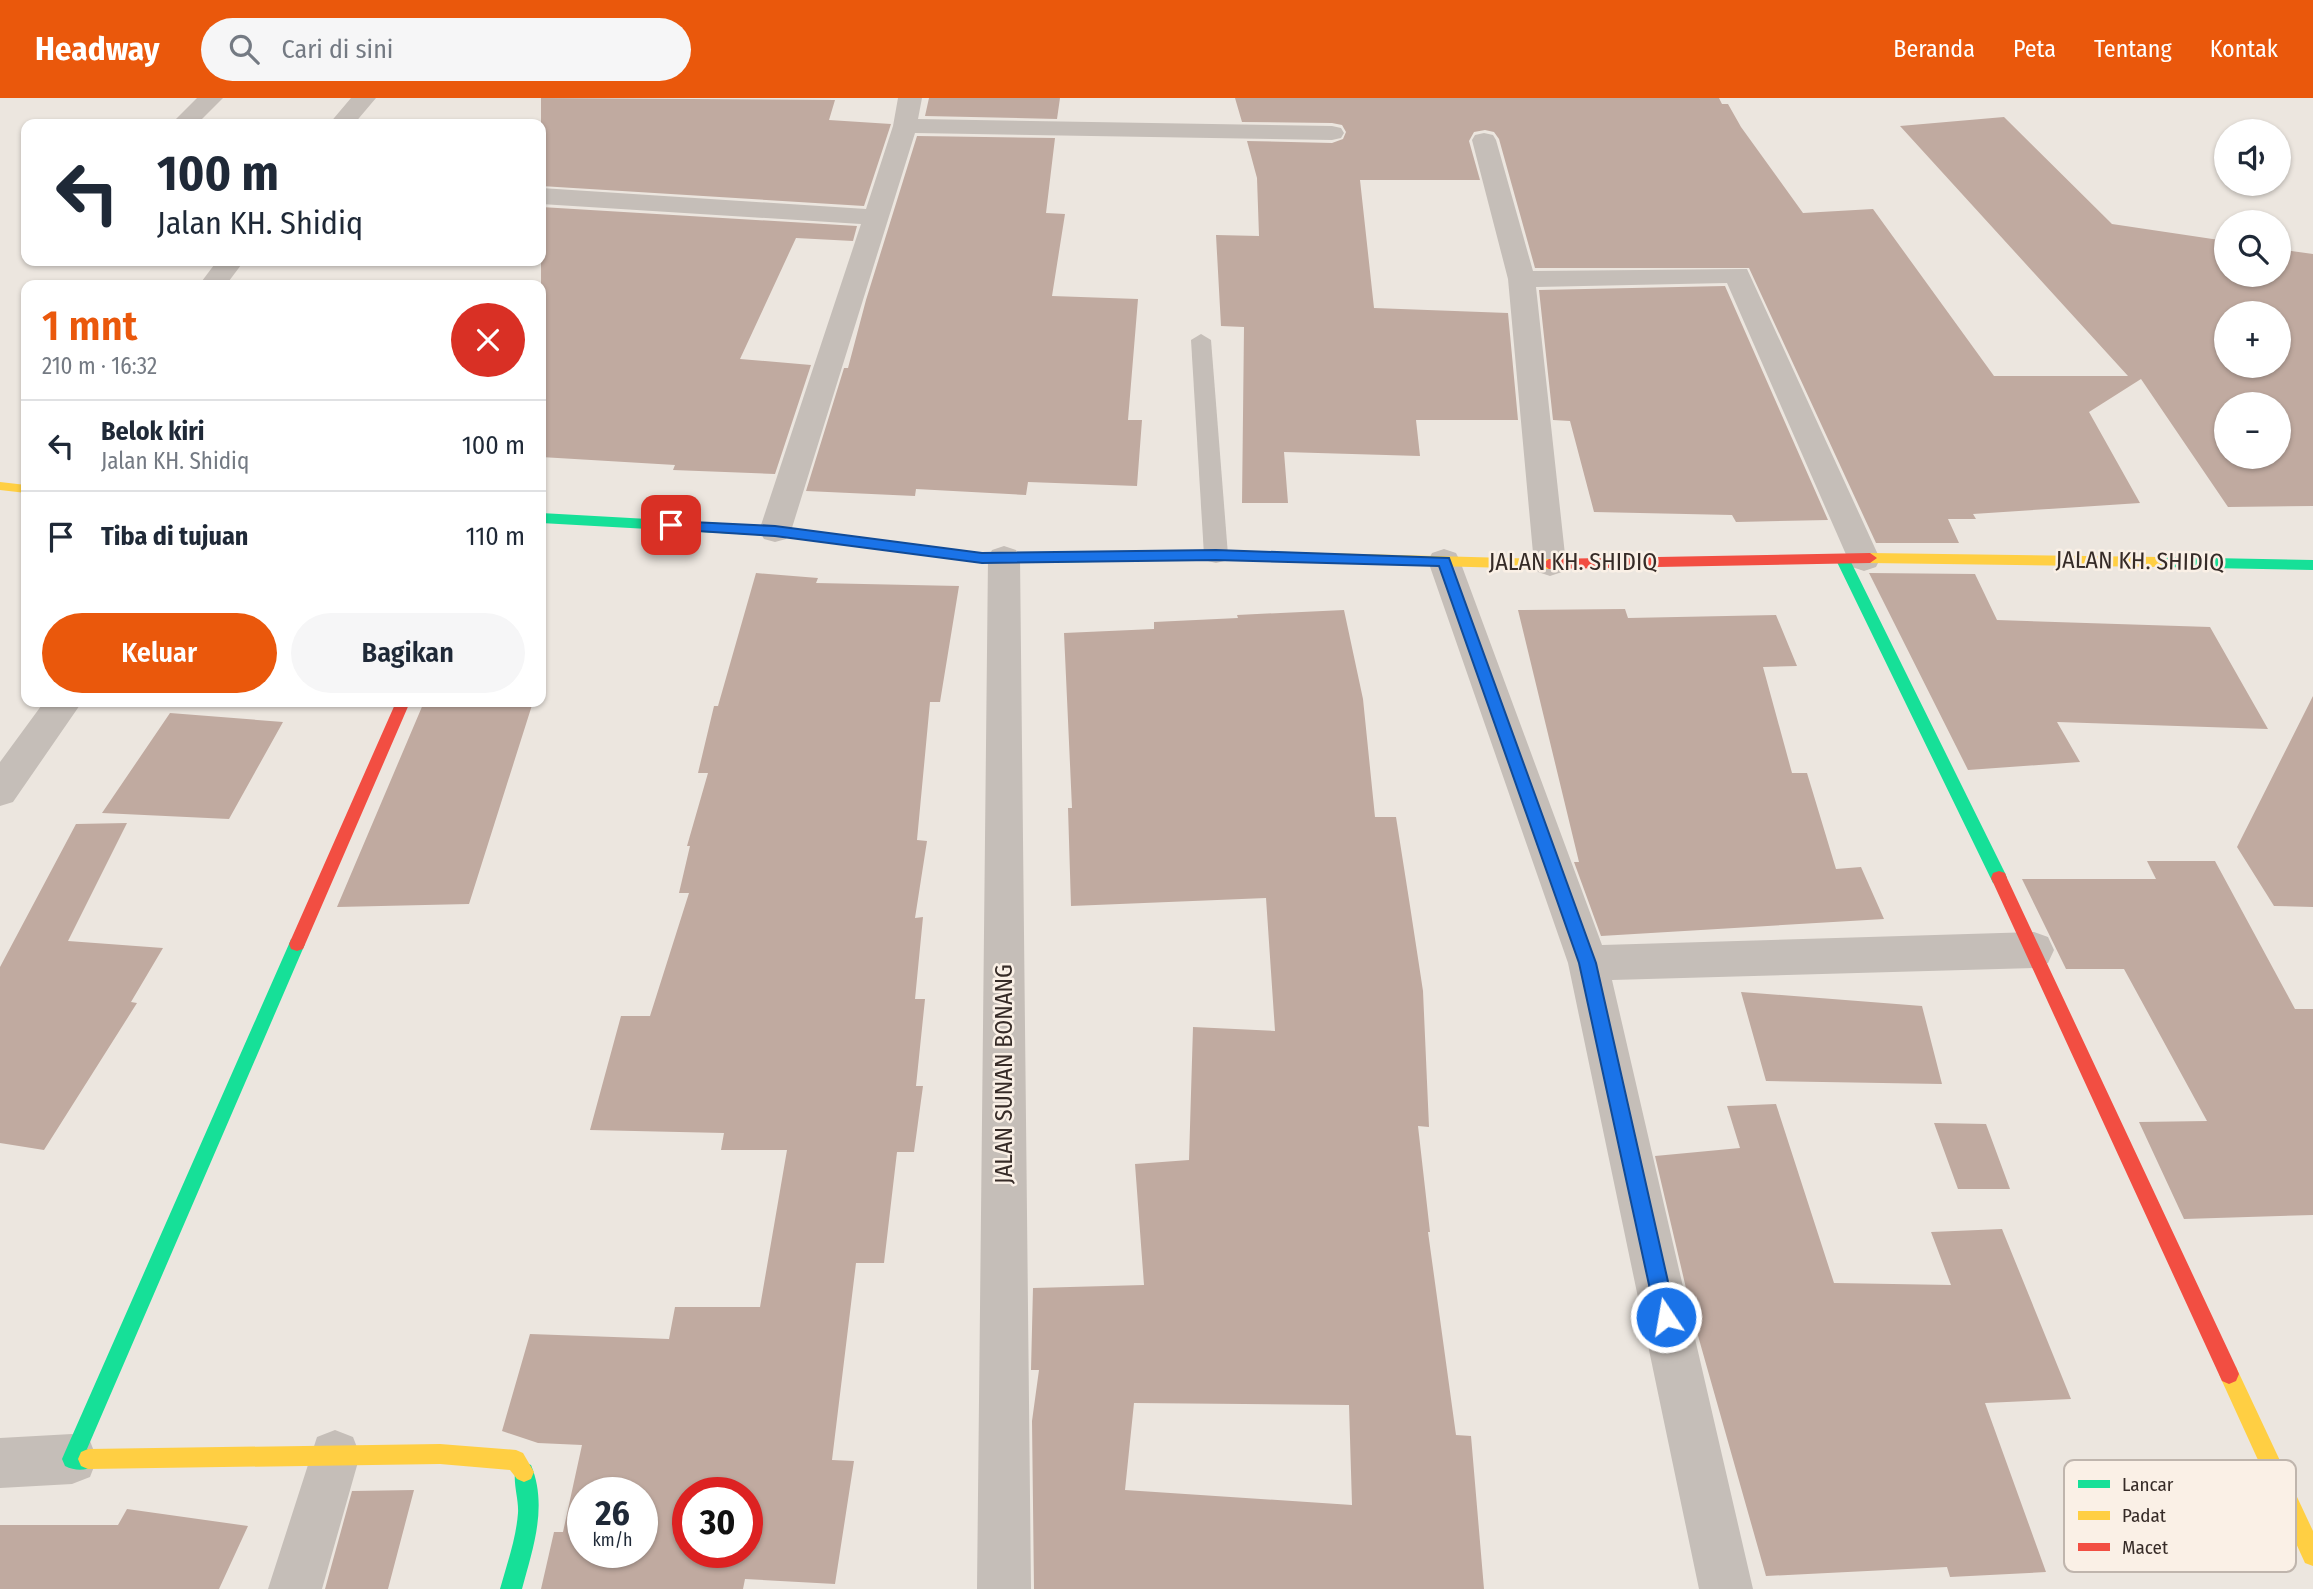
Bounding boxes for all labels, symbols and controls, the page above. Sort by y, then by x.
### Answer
search box [201,18,691,81]
text: Headway [35,29,159,69]
icon: search [225,30,263,68]
text: Cari di sini [281,34,393,65]
text: Beranda [1893,35,1975,63]
text: Peta [2013,35,2056,63]
text: Tentang [2094,35,2172,63]
text: Kontak [2210,35,2278,63]
map controls [2214,119,2291,469]
button: sound [2214,119,2291,196]
text: 100 m [157,144,279,203]
icon: left [42,147,133,238]
text: Jalan KH. Shidiq [157,204,363,242]
button: search [2214,210,2291,287]
text: 1 mnt [42,301,137,351]
button: + [2214,301,2291,378]
button: close [451,303,525,377]
text: 210 m · 16:32 [42,352,157,380]
button: − [2214,392,2291,469]
text: Belok kiri [101,416,204,447]
icon: left [42,427,80,465]
text: 100 m [462,430,525,461]
text: Jalan KH. Shidiq [101,447,249,475]
pin [641,495,701,555]
icon: arrive [652,506,690,544]
icon: arrive [42,518,80,556]
text: Tiba di tujuan [101,521,248,552]
text: 110 m [465,521,525,552]
street label: JALAN KH. SHIDIQ [2055,546,2225,576]
street label: JALAN KH. SHIDIQ [1489,548,1657,576]
button: Keluar [42,613,277,693]
button: Bagikan [291,613,525,693]
street label: JALAN SUNAN BONANG [990,964,1018,1184]
position arrow [1629,1280,1703,1354]
legend [2064,1460,2296,1572]
text: Lancar [2122,1473,2174,1496]
speed limit sign: 30 [672,1477,763,1568]
text: 26 [595,1492,630,1534]
text: Padat [2122,1504,2167,1527]
text: km/h [592,1529,633,1551]
text: Macet [2122,1536,2169,1559]

